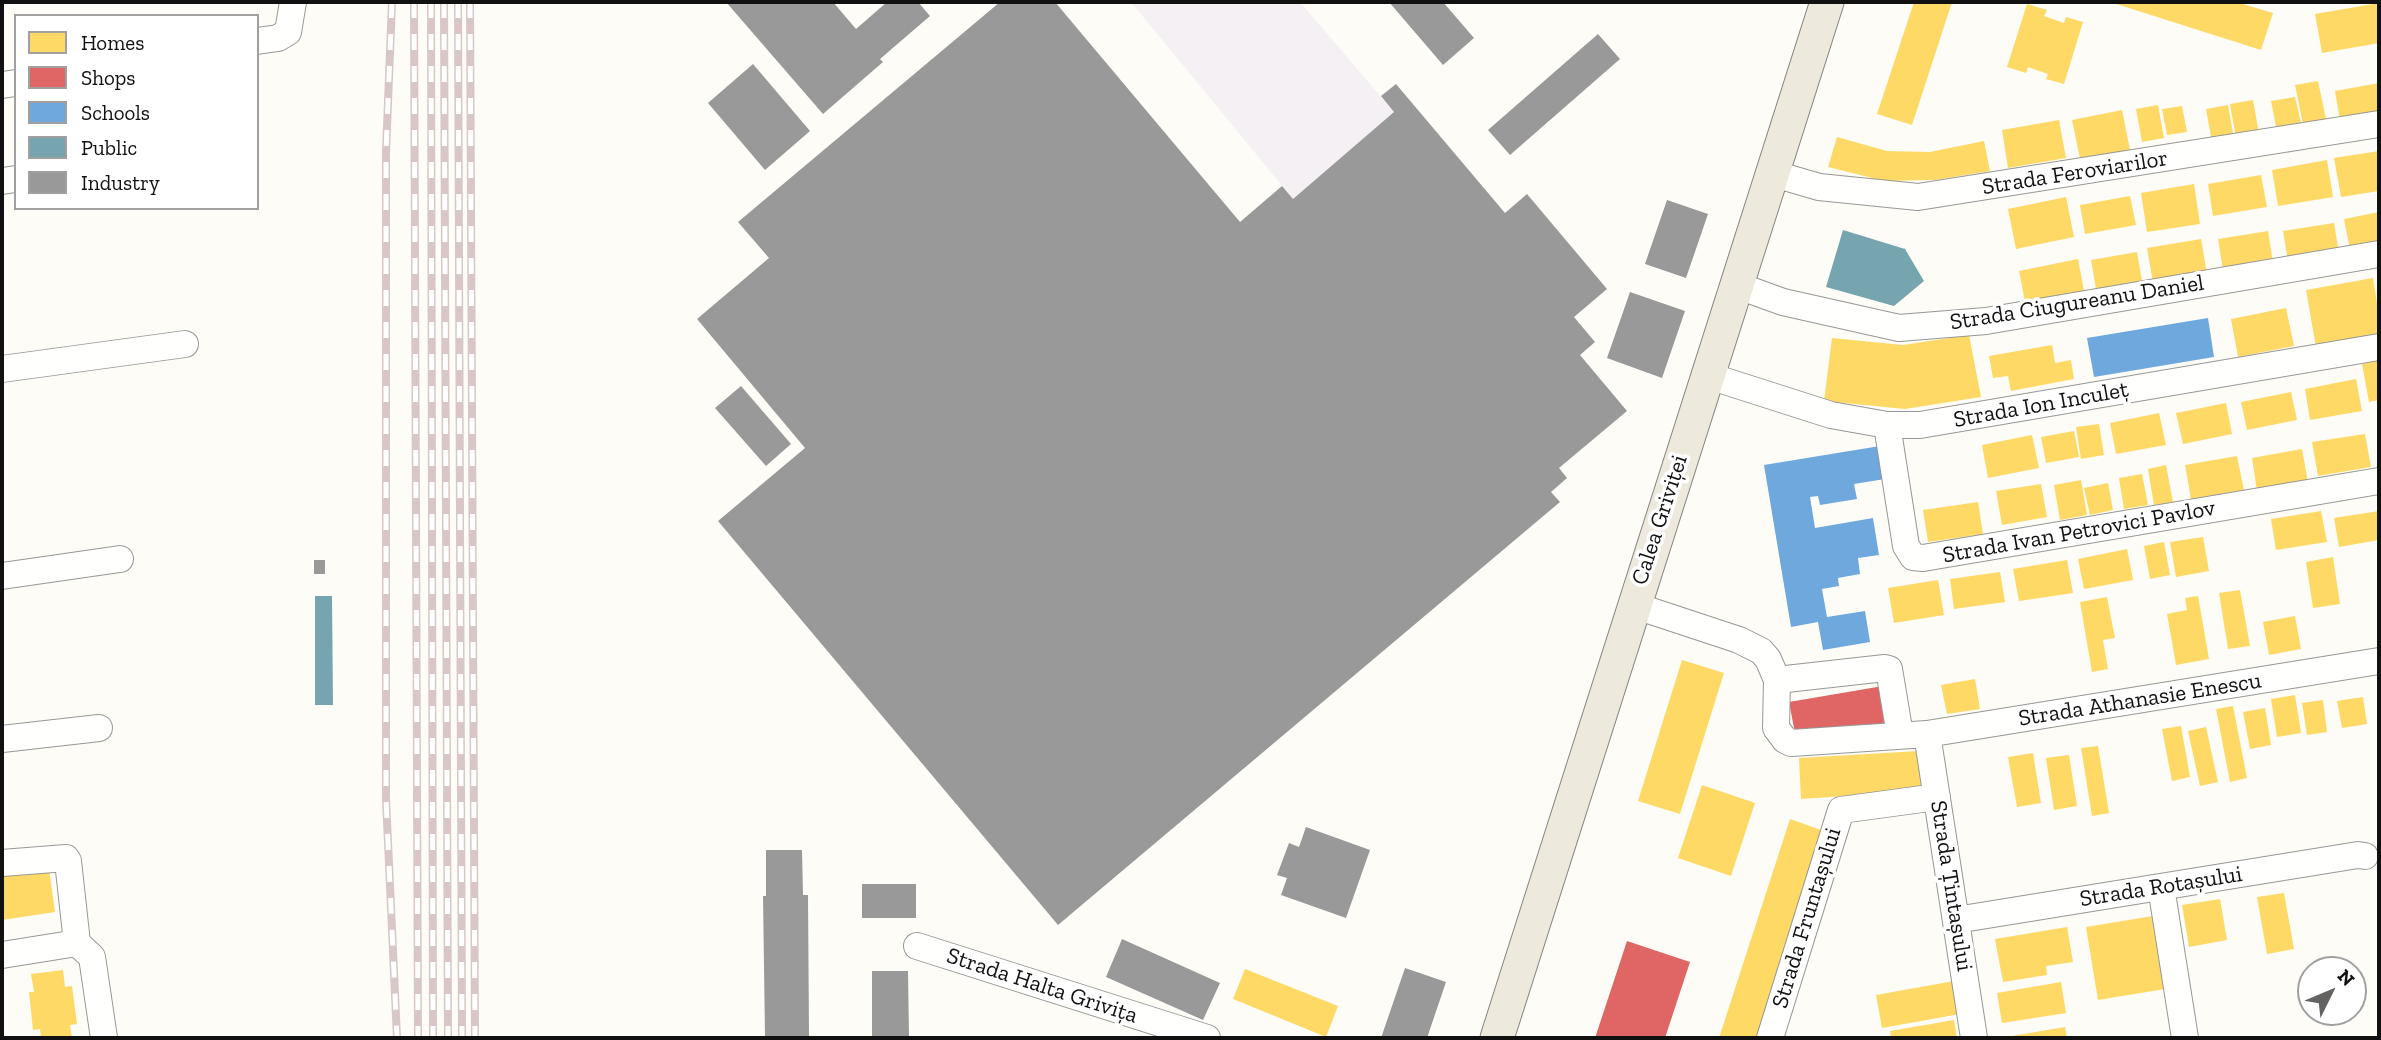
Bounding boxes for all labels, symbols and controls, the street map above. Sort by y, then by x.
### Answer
legend [14,14,259,210]
text: Homes [81,30,144,55]
text: Shops [81,65,135,90]
text: Schools [81,100,150,125]
text: Public [81,135,137,160]
street label: Strada Feroviarilor [1980,145,2170,201]
text: Industry [81,170,160,195]
street label: Strada Ciugureanu Daniel [1948,269,2206,337]
street label: Strada Ion Inculeț [1951,376,2131,434]
street label: Calea Griviței [1626,452,1694,588]
street label: Strada Ivan Petrovici Pavlov [1941,494,2217,570]
street label: Strada Athanasie Enescu [2017,667,2263,733]
street label: Strada Țintașului [1924,799,1978,973]
street label: Strada Fruntașului [1766,824,1848,1012]
street label: Strada Rotașului [2078,861,2244,913]
street label: Strada Halta Grivița [943,942,1141,1030]
north arrow [2297,956,2367,1026]
text: N [2333,965,2360,991]

